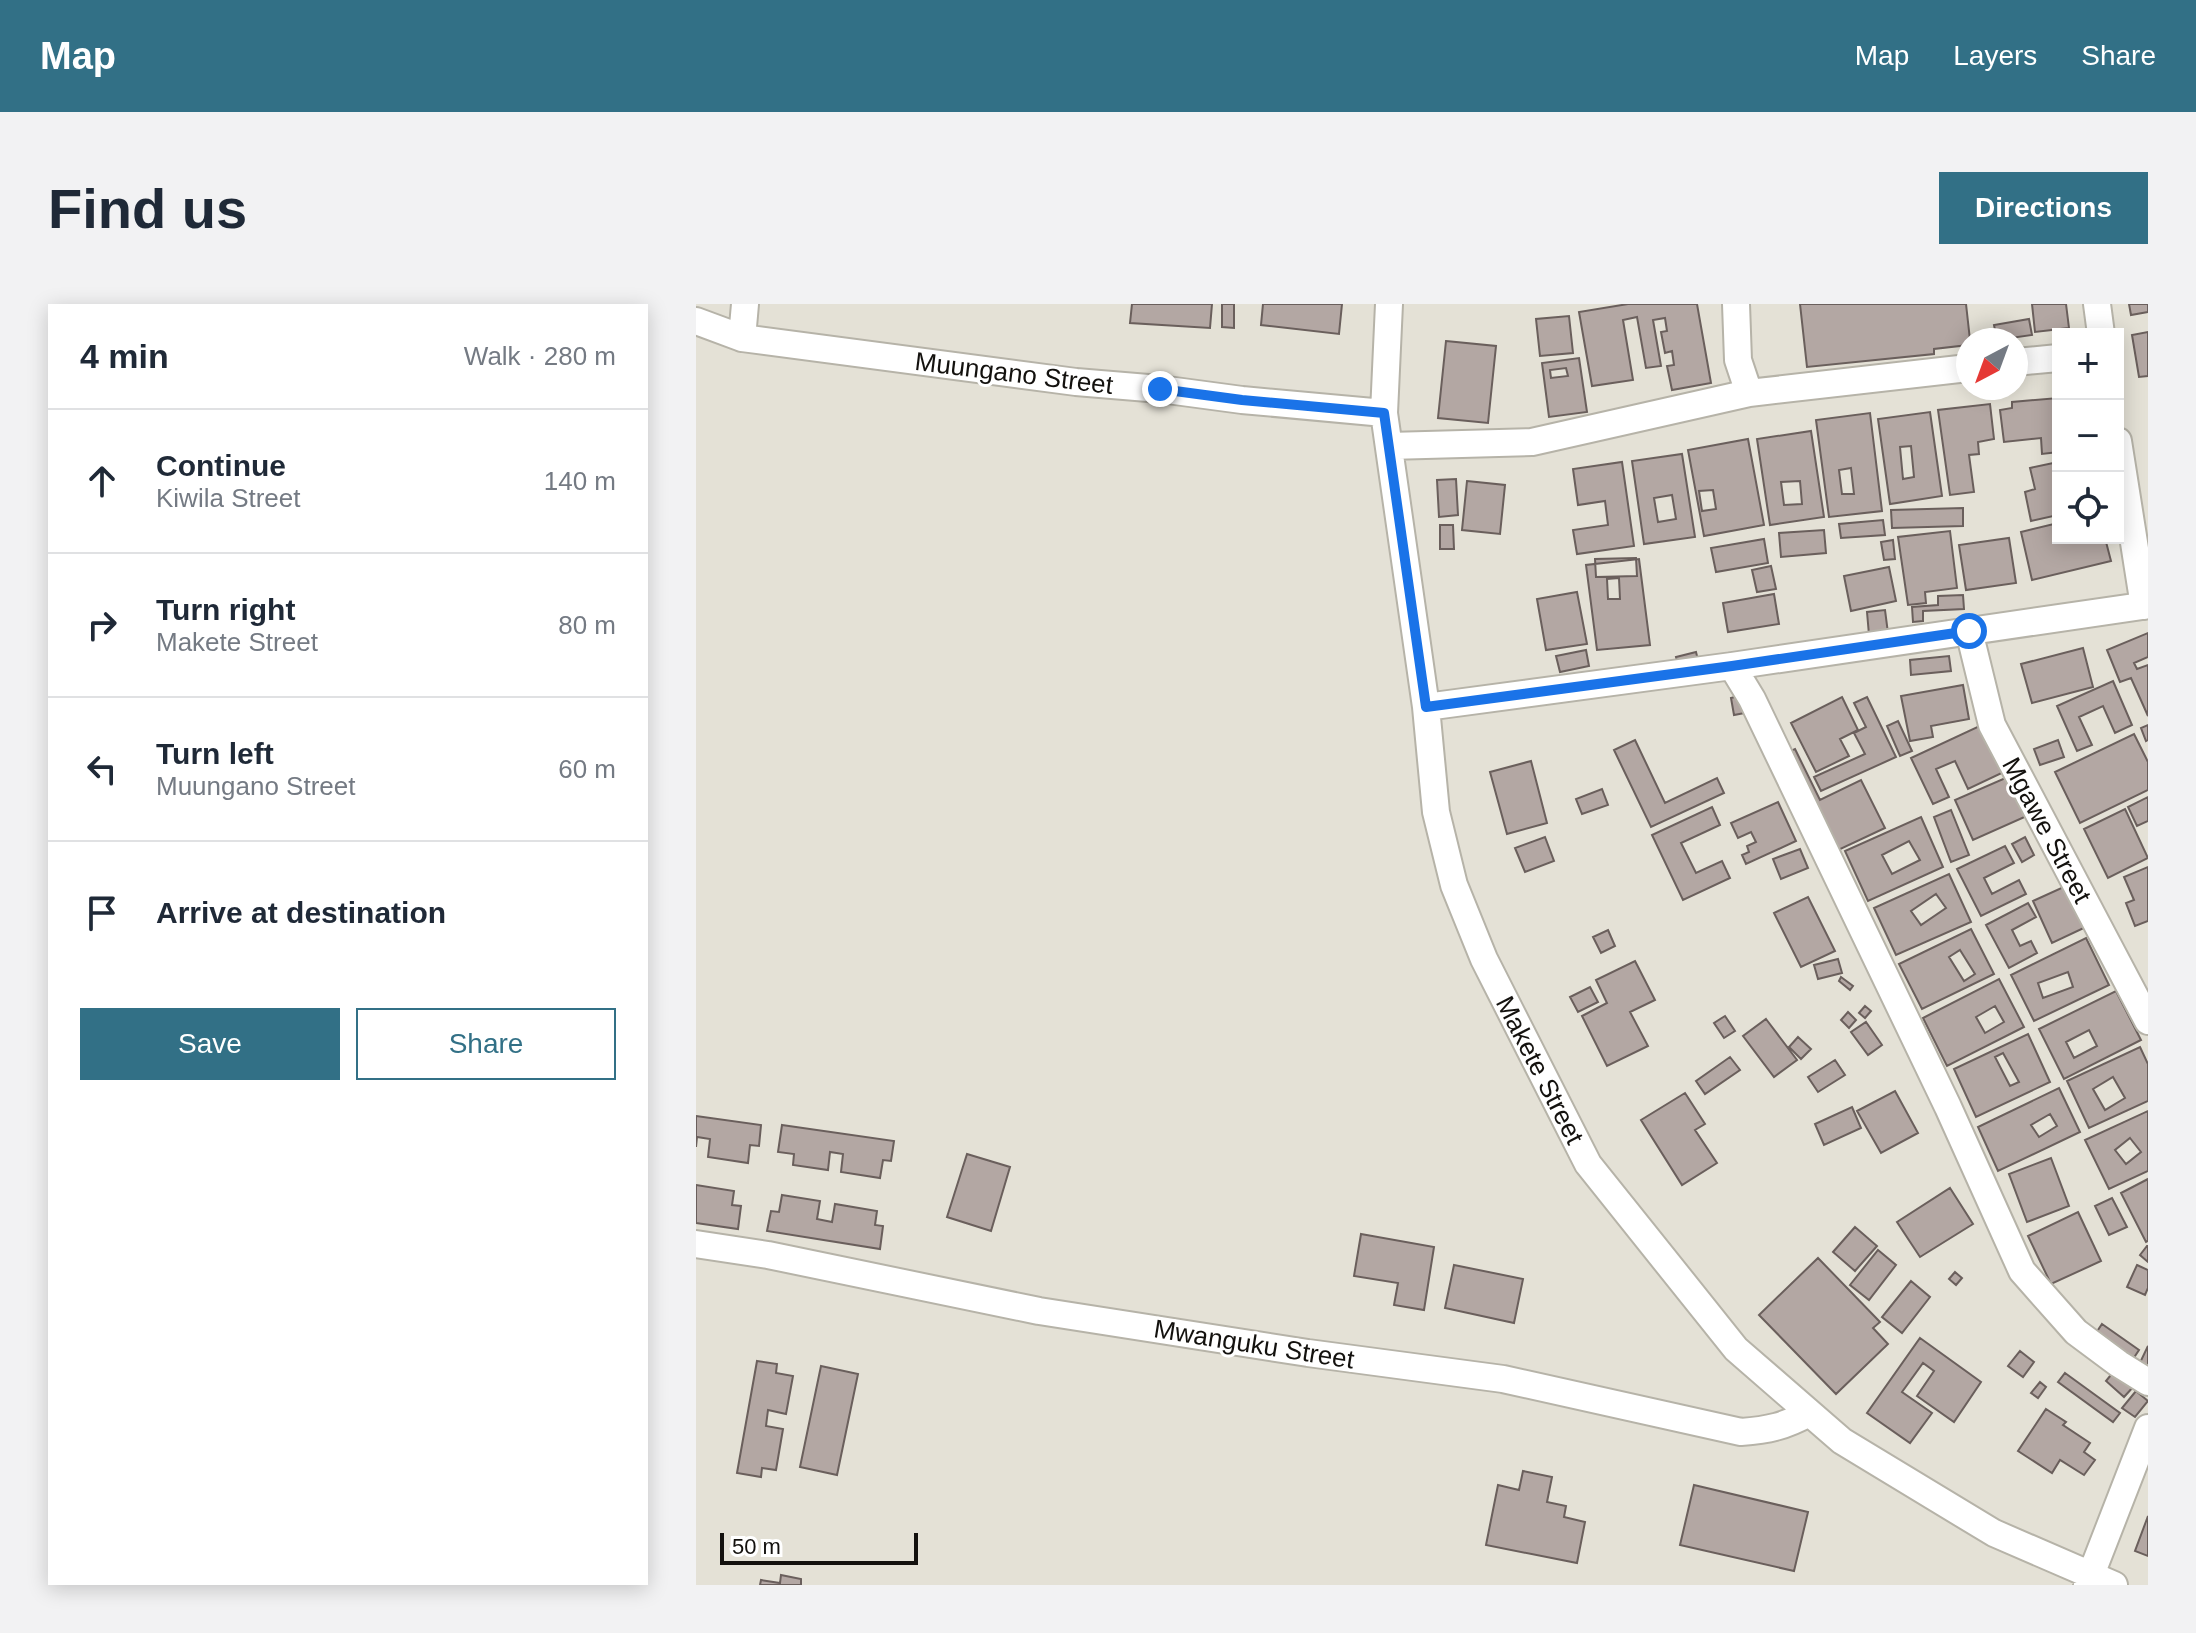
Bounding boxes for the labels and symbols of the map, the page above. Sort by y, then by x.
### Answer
north arrow [1956,328,2028,400]
street label: Muungano Street [913,346,1116,400]
route end [1142,371,1178,407]
route start [1951,613,1987,649]
street label: Mgawe Street [1996,752,2098,909]
street label: Makete Street [1490,991,1590,1150]
street label: Mwanguku Street [1152,1313,1357,1375]
scale bar [720,1529,918,1565]

